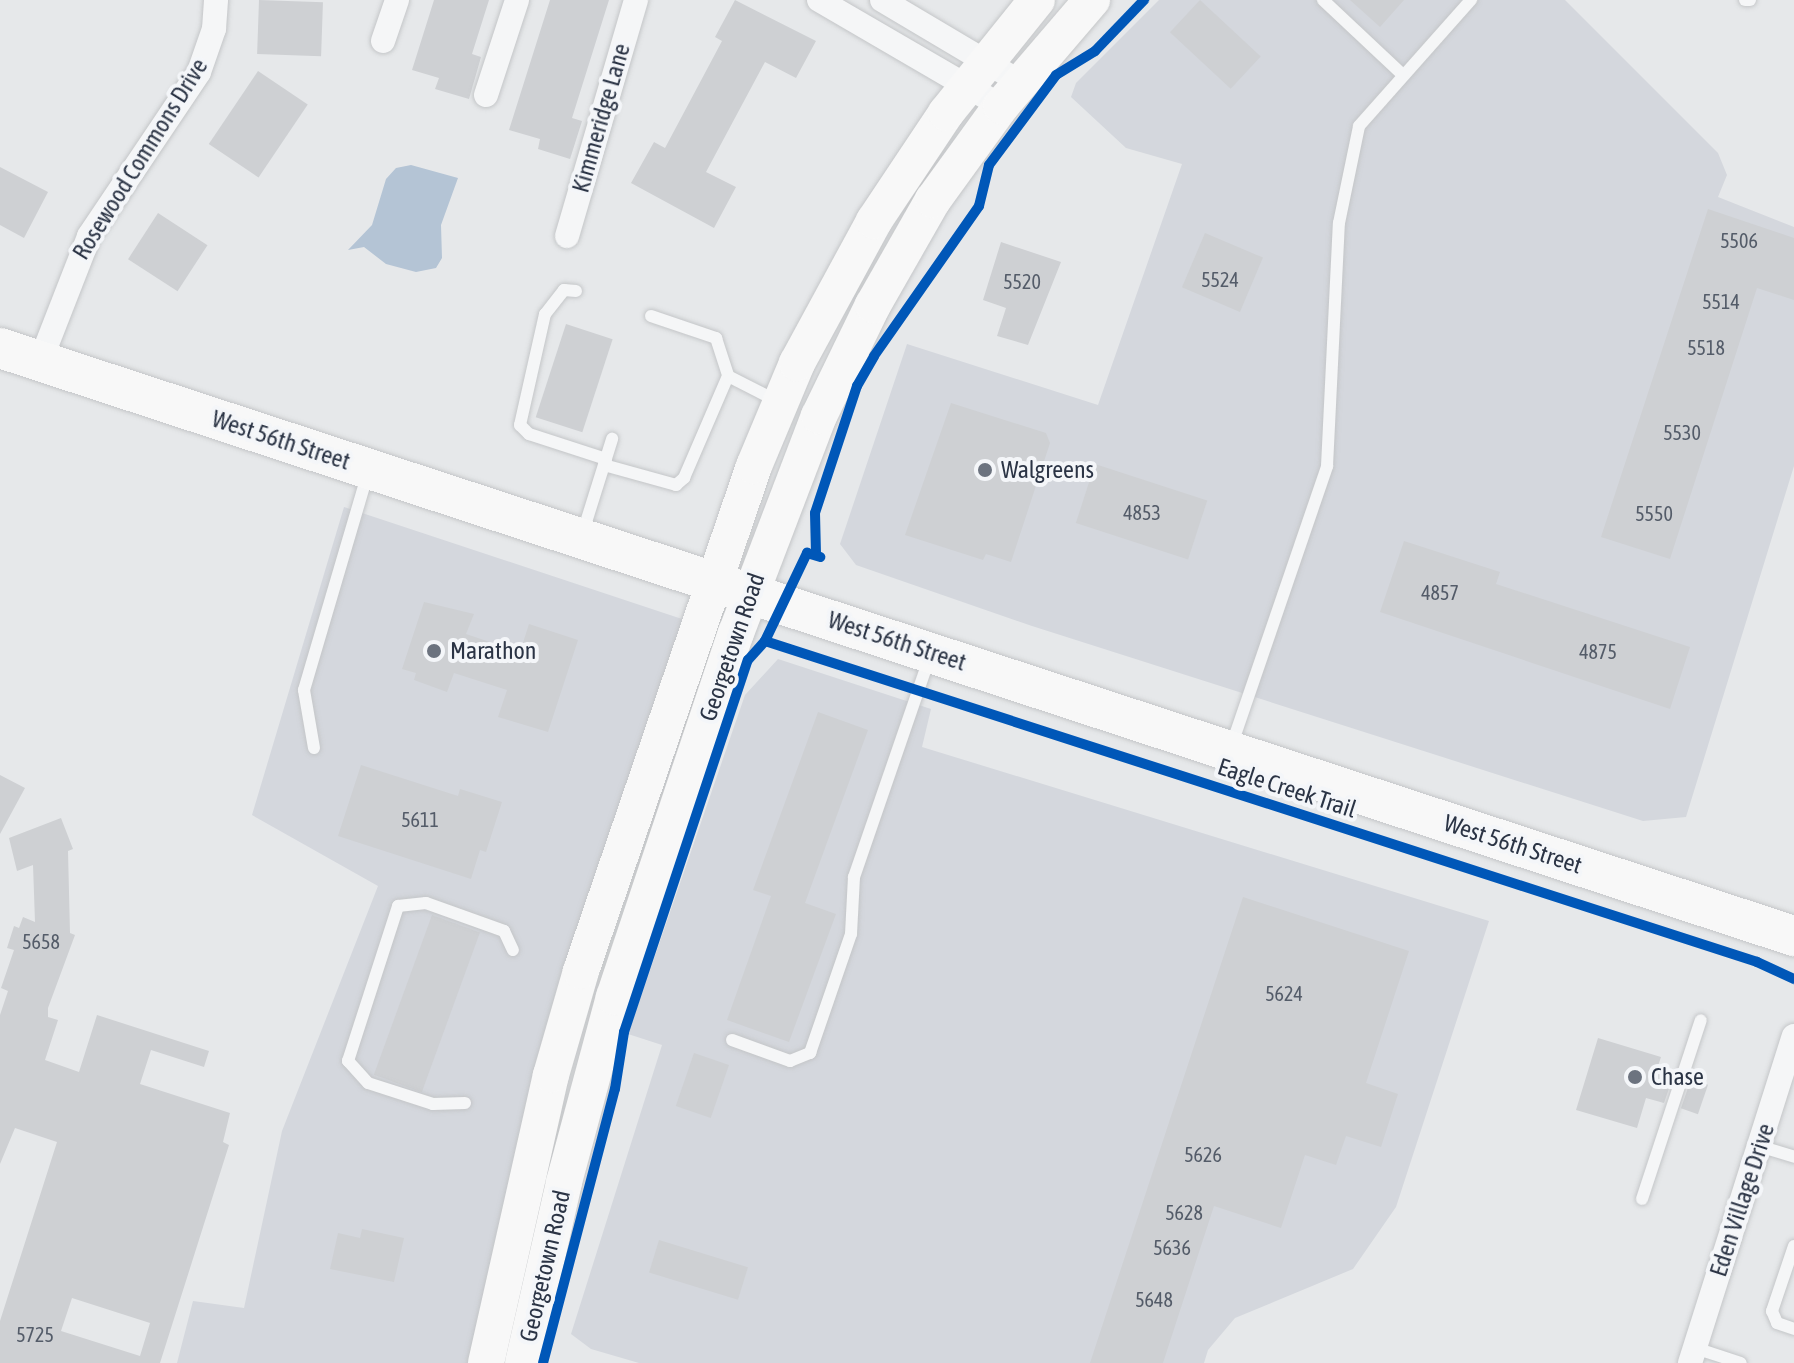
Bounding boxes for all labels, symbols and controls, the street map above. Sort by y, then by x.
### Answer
street label: Kimmeridge Lane [566,40,636,196]
street label: Rosewood Commons Drive [66,53,214,265]
house number: 5506 [1720,228,1758,252]
house number: 5524 [1201,267,1239,291]
house number: 5520 [1003,269,1041,293]
house number: 5514 [1702,289,1740,313]
house number: 5518 [1687,335,1725,359]
street label: West 56th Street [208,404,354,476]
house number: 5530 [1663,420,1701,444]
place label: Walgreens [1001,456,1094,484]
marker: Walgreens [976,461,994,479]
house number: 4853 [1123,500,1161,524]
house number: 5550 [1635,501,1673,525]
street label: Georgetown Road [693,569,771,725]
house number: 4857 [1421,580,1459,604]
street label: West 56th Street [824,605,970,677]
place label: Marathon [450,637,536,665]
house number: 4875 [1579,639,1617,663]
marker: Marathon [425,642,443,660]
street label: Eagle Creek Trail [1214,752,1360,824]
house number: 5611 [401,807,439,831]
street label: West 56th Street [1440,808,1586,880]
house number: 5658 [22,929,60,953]
house number: 5624 [1265,981,1303,1005]
place label: Chase [1651,1063,1704,1091]
marker: Chase [1626,1068,1644,1086]
street label: Eden Village Drive [1704,1120,1780,1280]
house number: 5626 [1184,1142,1222,1166]
street label: Georgetown Road [514,1187,576,1345]
house number: 5628 [1165,1200,1203,1224]
house number: 5636 [1153,1235,1191,1259]
house number: 5648 [1135,1287,1173,1311]
house number: 5725 [16,1322,54,1346]

